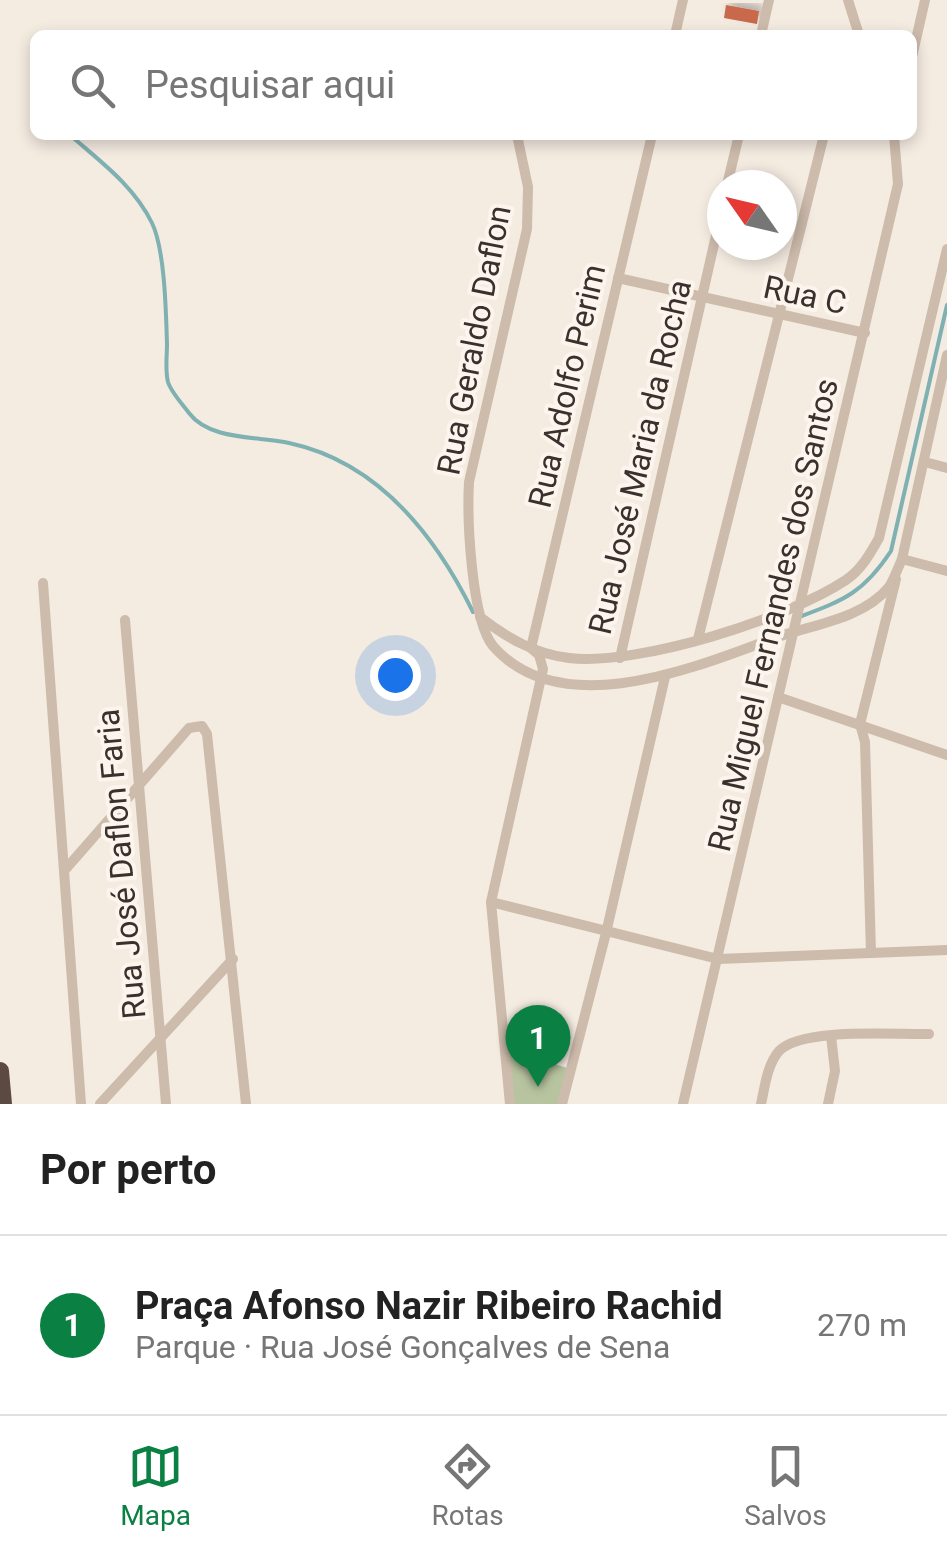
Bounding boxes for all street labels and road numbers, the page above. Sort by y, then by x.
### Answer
street label: Rua Geraldo Daflon [429,202,519,478]
street label: Rua Adolfo Perim [521,261,613,511]
street label: Rua C [760,268,850,322]
street label: Rua José Maria da Rocha [581,276,699,638]
street label: Rua Miguel Fernandes dos Santos [700,375,846,855]
street label: Rua José Daflon Faria [89,707,153,1021]

